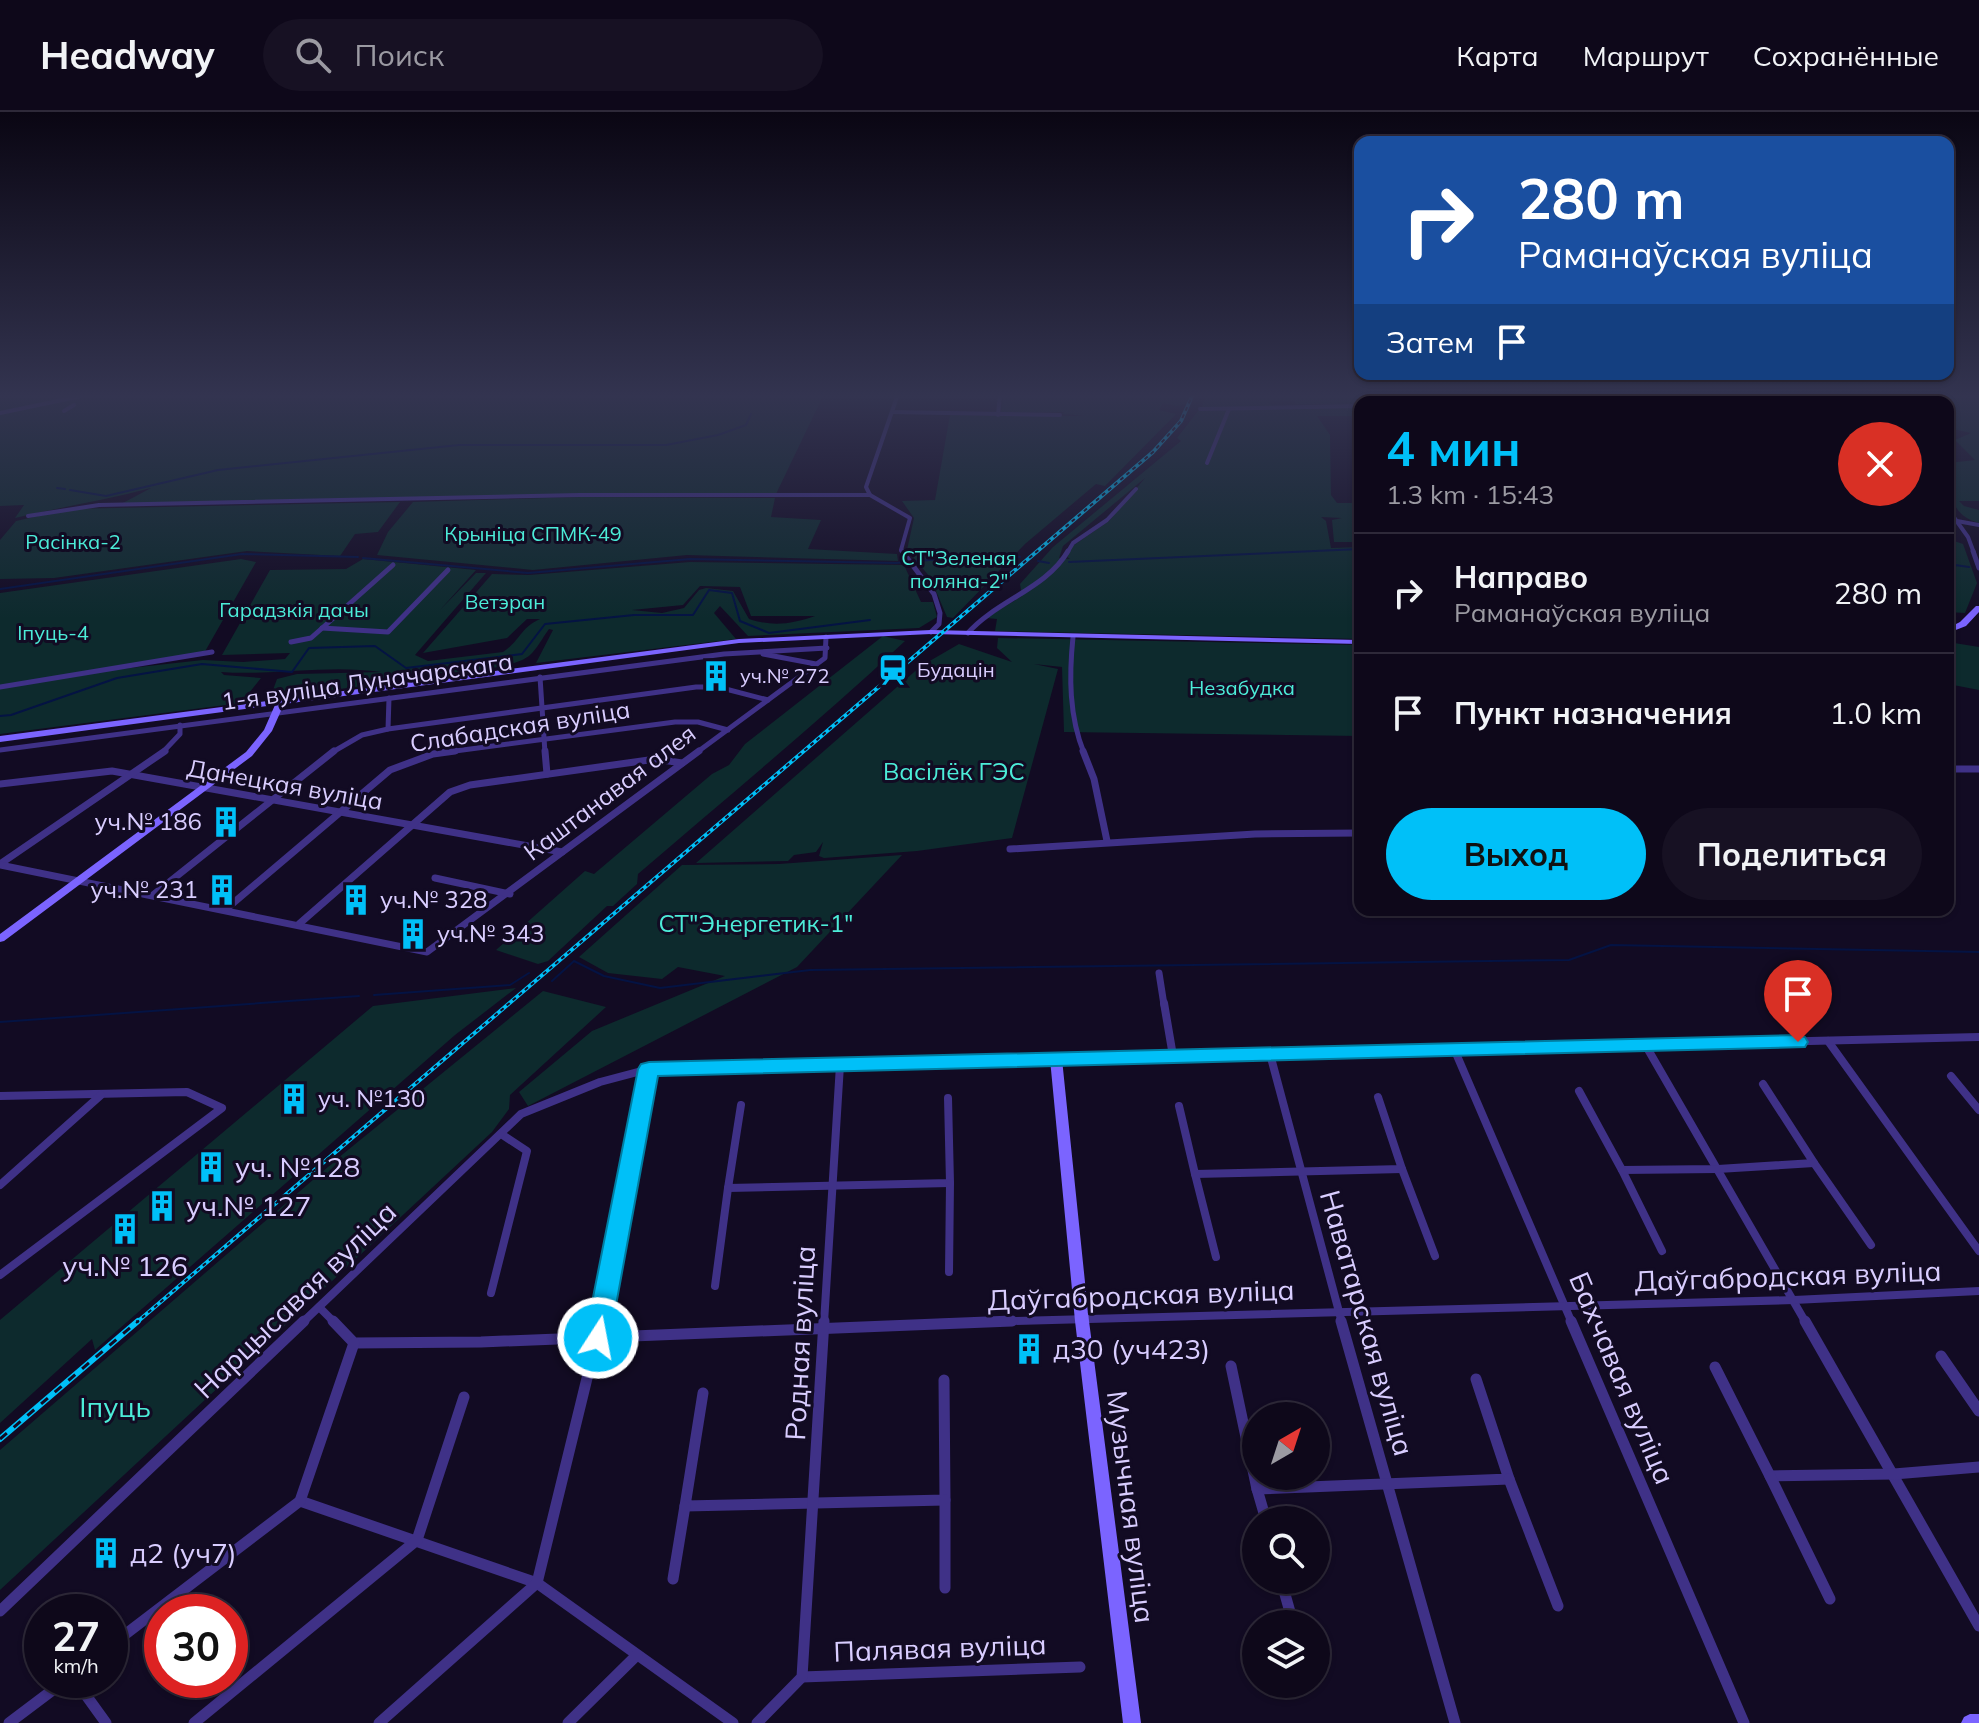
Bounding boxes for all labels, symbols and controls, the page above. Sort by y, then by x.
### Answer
search box [263,19,823,91]
text: Headway [40,31,215,79]
icon: search [291,33,335,77]
text: Поиск [355,36,444,74]
text: Карта [1456,38,1539,73]
text: Маршрут [1583,38,1709,73]
text: Сохранённые [1753,38,1939,73]
text: 280 m [1518,163,1685,233]
icon: right [1386,168,1490,272]
text: Раманаўская вуліца [1518,232,1873,277]
icon: arrive [1490,320,1534,364]
text: Затем [1386,323,1474,361]
text: 4 мин [1386,418,1521,478]
button: close [1838,422,1922,506]
text: 1.3 km · 15:43 [1386,478,1554,511]
park label: Крыніца СПМК-49 [444,521,622,546]
park label: Расінка-2 [25,529,121,554]
park label: СТ"Зеленая поляна-2" [901,545,1017,593]
text: Направо [1454,558,1588,596]
icon: right [1386,571,1430,615]
text: 280 m [1834,574,1922,612]
park label: Ветэран [465,589,545,614]
text: Раманаўская вуліца [1454,596,1710,629]
park label: Гарадзкія дачы [219,597,369,622]
park label: Іпуць-4 [17,620,89,645]
street label: 1-я вуліца Луначарскага [219,646,514,716]
station icon: Будацін [876,653,910,687]
place label: Будацін [917,657,995,682]
building icon: уч.№ 272 [699,659,733,693]
place label: уч.№ 272 [740,663,830,688]
park label: Незабудка [1189,675,1295,700]
icon: arrive [1386,691,1430,735]
street label: Слабадская вуліца [408,694,632,758]
text: Пункт назначения [1454,694,1732,732]
text: 1.0 km [1830,694,1922,732]
street label: Каштанавая алея [518,718,701,867]
street label: Данецкая вуліца [185,752,385,816]
park label: Васілёк ГЭС [883,756,1025,786]
building icon: уч.№ 186 [209,805,243,839]
place label: уч.№ 186 [95,806,202,836]
button: Выход [1386,808,1646,900]
button: Поделиться [1662,808,1922,900]
building icon: уч.№ 231 [205,873,239,907]
place label: уч.№ 231 [91,874,198,904]
building icon: уч.№ 328 [339,883,373,917]
place label: уч.№ 328 [380,884,488,914]
park label: СТ"Энергетик-1" [658,908,854,938]
building icon: уч.№ 343 [396,917,430,951]
place label: уч.№ 343 [437,918,545,948]
pin [1764,960,1832,1042]
icon: arrive [1776,972,1820,1016]
building icon: уч. №130 [277,1082,311,1116]
place label: уч. №130 [318,1083,426,1113]
place label: уч. №128 [235,1149,360,1184]
building icon: уч. №128 [194,1150,228,1184]
street label: Наватарская вуліца [1313,1186,1422,1460]
place label: уч.№ 127 [186,1188,311,1223]
building icon: уч.№ 127 [145,1189,179,1223]
street label: Нарцысавая вуліца [186,1194,403,1405]
building icon: уч.№ 126 [108,1212,142,1246]
street label: Родная вуліца [777,1245,822,1441]
place label: уч.№ 126 [62,1248,188,1283]
street label: Даўгабродская вуліца [1634,1253,1942,1298]
street label: Бахчавая вуліца [1562,1266,1683,1489]
street label: Даўгабродская вуліца [987,1272,1295,1317]
position arrow [556,1296,640,1380]
place label: д30 (уч423) [1053,1331,1210,1366]
building icon: д30 (уч423) [1012,1332,1046,1366]
park label: Іпуць [79,1389,151,1424]
street label: Музычная вуліца [1100,1389,1163,1625]
north arrow [1242,1402,1330,1490]
map controls [1242,1402,1330,1698]
button: search [1242,1506,1330,1594]
place label: д2 (уч7) [130,1535,237,1570]
building icon: д2 (уч7) [89,1536,123,1570]
speed limit sign: 30 [144,1594,248,1698]
button: layers [1242,1610,1330,1698]
text: 27 [52,1611,100,1661]
street label: Палявая вуліца [833,1626,1047,1669]
text: km/h [53,1653,99,1678]

